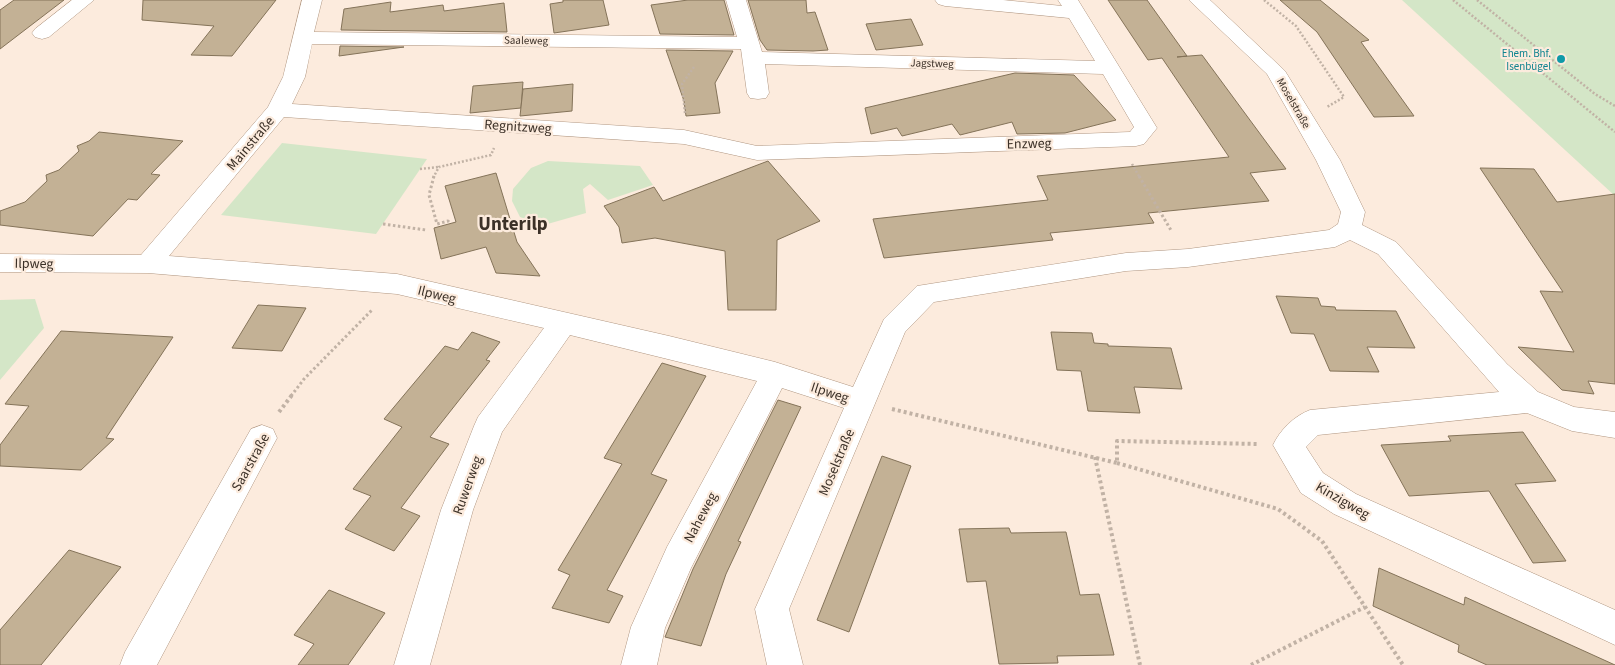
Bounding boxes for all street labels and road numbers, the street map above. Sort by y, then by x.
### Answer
street label: Saaleweg [504,33,549,48]
street label: Jagstweg [910,55,954,72]
street label: Moselstraße [1273,75,1314,132]
street label: Mainstraße [222,112,279,175]
street label: Regnitzweg [484,115,552,139]
street label: Enzweg [1006,134,1052,154]
street label: Ilpweg [14,254,54,274]
street label: Ilpweg [415,281,458,309]
street label: Ilpweg [808,377,851,408]
street label: Moselstraße [814,426,860,499]
street label: Saarstraße [227,430,275,495]
street label: Ruwerweg [448,453,488,518]
street label: Kinzigweg [1312,477,1373,524]
street label: Naheweg [679,489,723,546]

